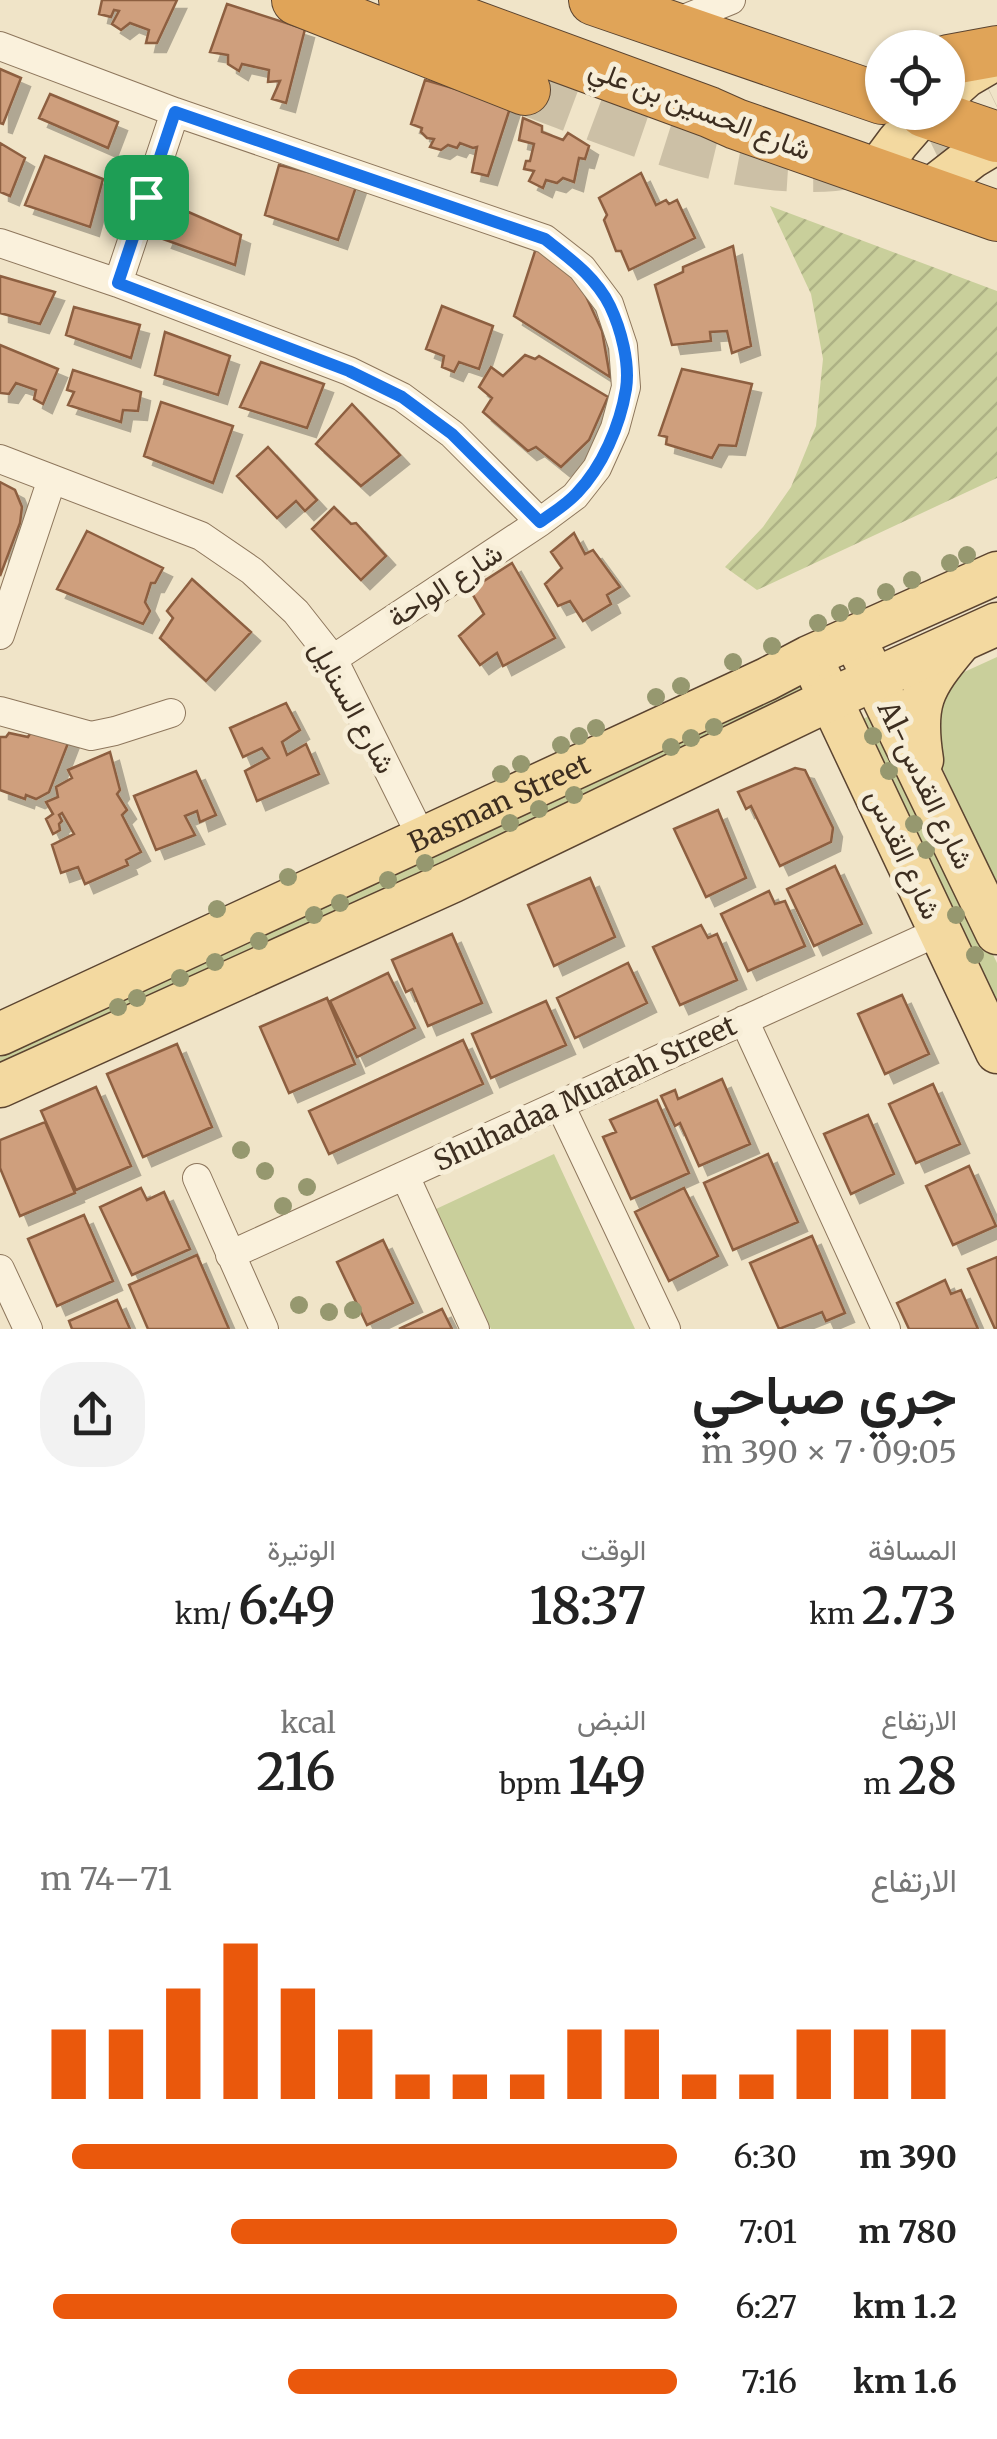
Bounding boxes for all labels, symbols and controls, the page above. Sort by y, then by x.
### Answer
map controls [865,30,965,130]
button: locate [865,30,965,130]
street label: شارع الحسين بن علي [582,50,816,173]
pin [104,155,189,240]
icon: arrive [119,170,174,225]
street label: شارع الواحة [381,535,510,636]
street label: شارع السنايل [301,634,404,780]
street label: Al-شارع القدس [871,696,981,874]
street label: Basman Street [402,745,596,861]
street label: شارع القدس [859,784,949,924]
street label: Shuhadaa Muatah Street [428,1007,742,1179]
text: جري صباحي [692,1360,957,1429]
button: share [40,1362,145,1467]
text: 09:05 · 7 × 390 m [701,1432,957,1472]
text: الوتيرة [267,1532,336,1568]
text: الوقت [581,1532,646,1568]
text: المسافة [868,1532,957,1568]
text: 6:49 [238,1575,336,1638]
text: 18:37 [529,1575,646,1638]
text: 2.73 [861,1575,957,1638]
text: /km [175,1596,238,1632]
text: km [809,1596,861,1632]
text: النبض [577,1702,646,1738]
text: الارتفاع [881,1702,957,1738]
text: kcal [281,1705,336,1741]
text: 216 [256,1741,336,1804]
text: 149 [568,1745,646,1808]
text: 28 [898,1745,957,1808]
text: bpm [499,1766,568,1802]
text: m [863,1766,898,1802]
text: 71–74 m [40,1859,172,1899]
text: الارتفاع [870,1861,957,1901]
text: 6:30 [733,2137,797,2177]
text: 390 m [859,2137,957,2177]
text: 7:01 [739,2212,797,2252]
text: 780 m [858,2212,957,2252]
text: 6:27 [735,2287,797,2327]
text: 1.2 km [853,2287,957,2327]
text: 7:16 [741,2362,797,2402]
text: 1.6 km [853,2362,957,2402]

